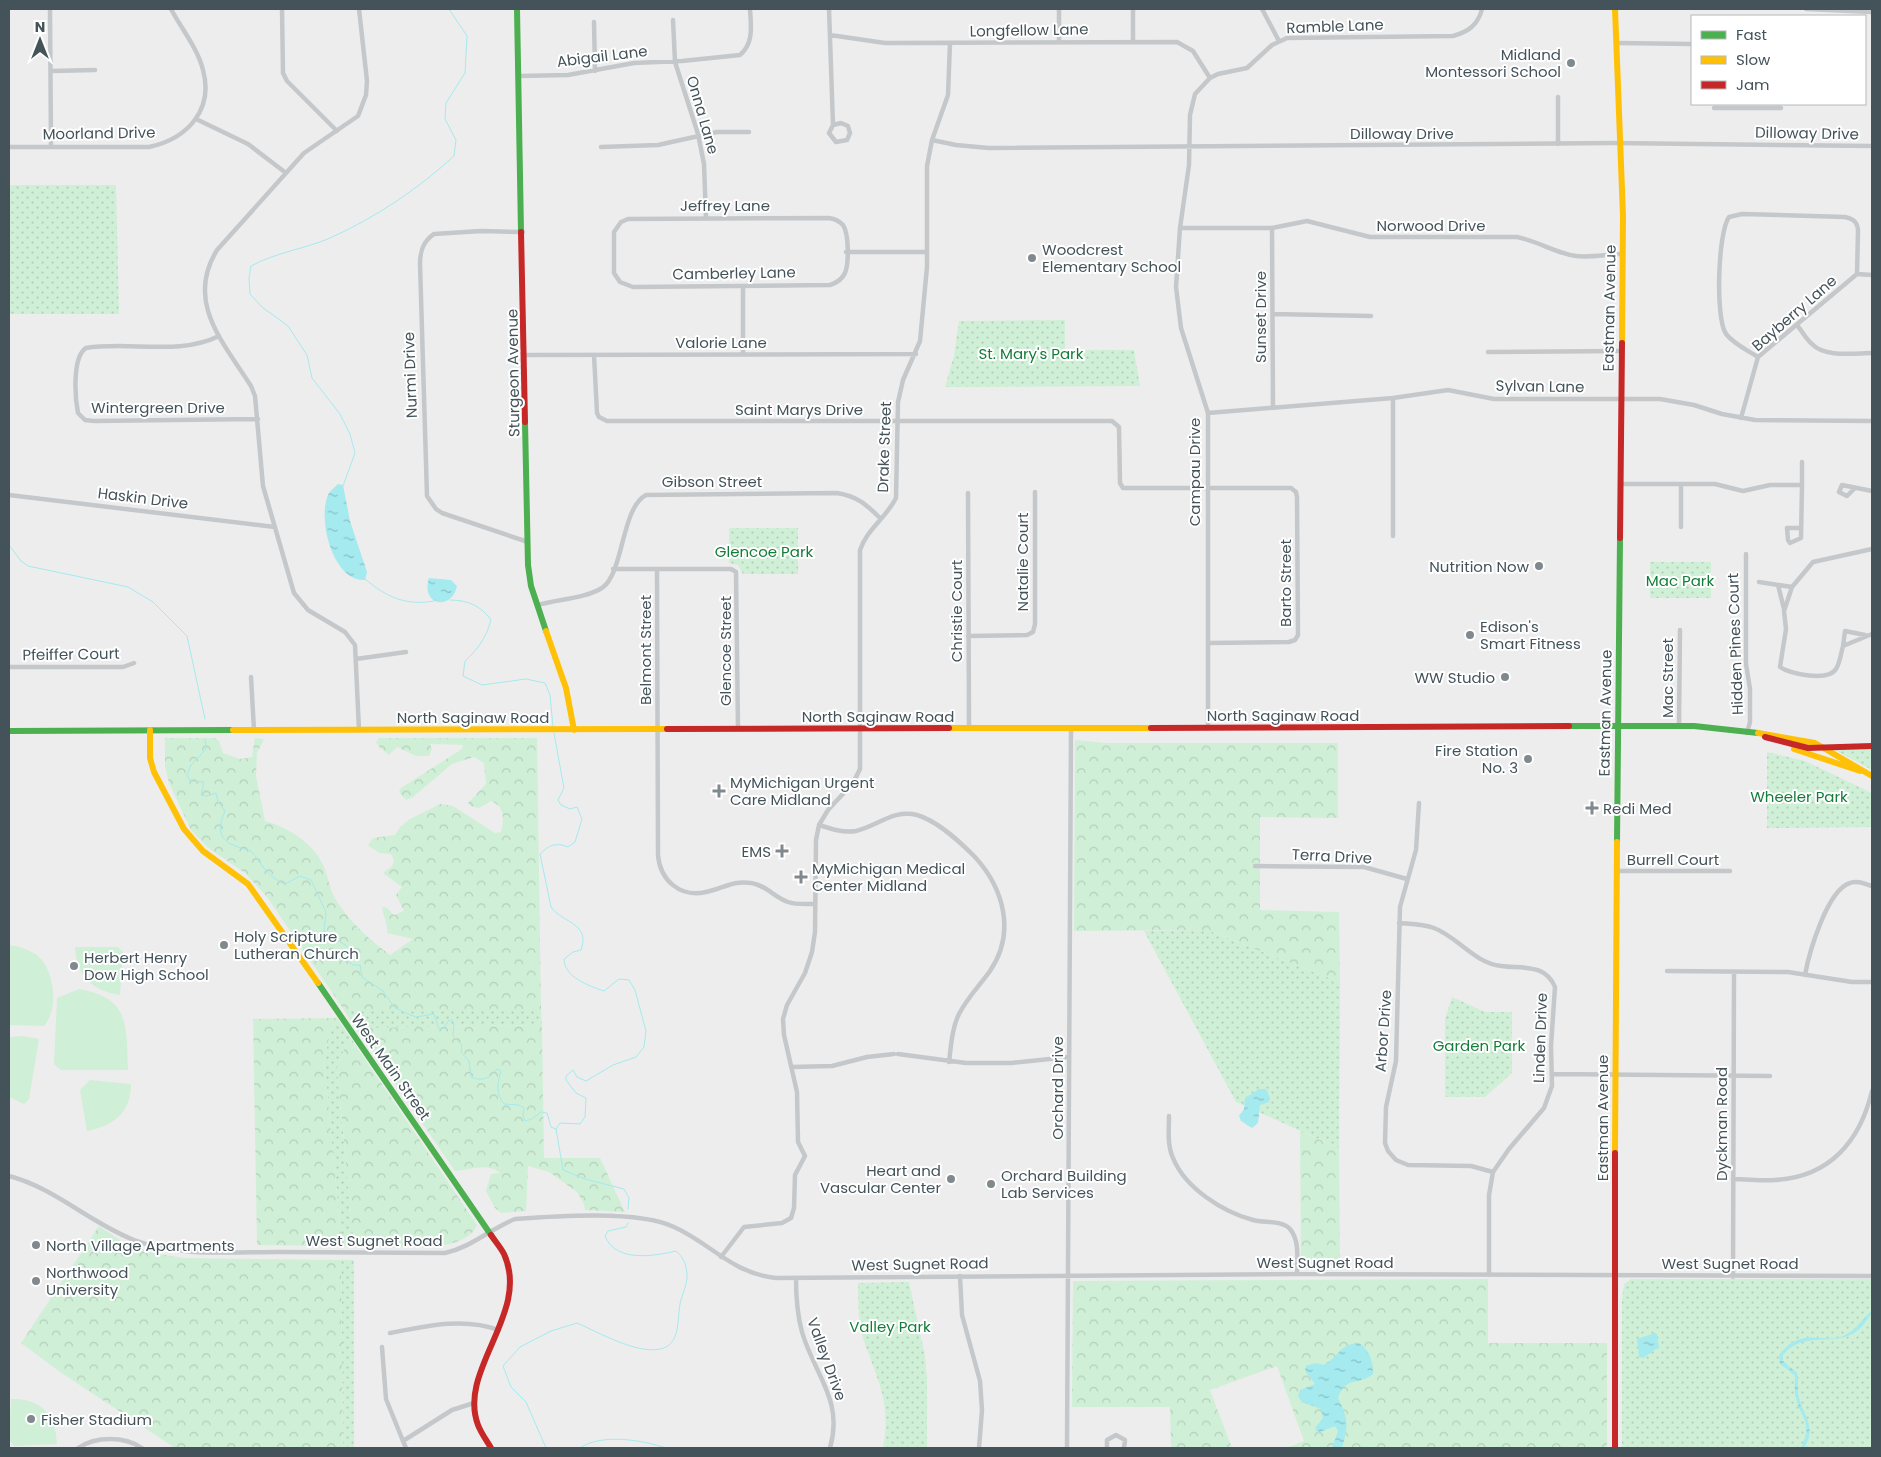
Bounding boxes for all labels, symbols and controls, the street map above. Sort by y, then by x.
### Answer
street label: Ramble Lane [1286,14,1384,38]
north arrow [15,15,65,65]
legend [1691,15,1866,105]
text: N [35,17,45,37]
street label: Longfellow Lane [969,18,1089,42]
text: Fast [1736,24,1767,45]
street label: Abigail Lane [555,40,649,72]
place label: Midland Montessori School [1425,44,1561,82]
text: Slow [1736,49,1771,70]
marker: Midland Montessori School [1565,57,1577,69]
street label: Onna Lane [682,73,724,157]
text: Jam [1736,74,1770,95]
street label: Moorland Drive [42,122,156,144]
street label: Dilloway Drive [1755,122,1859,144]
street label: Dilloway Drive [1350,123,1454,144]
street label: Jeffrey Lane [680,195,770,216]
street label: Norwood Drive [1377,215,1486,236]
place label: Woodcrest Elementary School [1042,239,1181,277]
street label: Eastman Avenue [1597,244,1621,372]
marker: Woodcrest Elementary School [1026,252,1038,264]
street label: Camberley Lane [672,261,796,285]
street label: Bayberry Lane [1747,270,1841,356]
street label: Sunset Drive [1250,271,1271,363]
street label: Sturgeon Avenue [501,309,525,437]
street label: Nurmi Drive [398,331,422,419]
street label: Valorie Lane [675,332,767,353]
park label: St. Mary's Park [979,343,1084,364]
street label: Sylvan Lane [1496,375,1584,397]
street label: Wintergreen Drive [91,397,225,418]
street label: Saint Marys Drive [735,399,863,420]
street label: Drake Street [872,401,896,493]
street label: Campau Drive [1184,418,1205,526]
street label: Gibson Street [662,471,762,492]
street label: Haskin Drive [97,482,189,514]
street label: Natalie Court [1012,513,1033,611]
street label: Barto Street [1275,539,1296,627]
park label: Glencoe Park [715,541,813,562]
place label: Nutrition Now [1429,556,1530,577]
street label: Christie Court [946,560,967,662]
marker: Nutrition Now [1533,560,1545,572]
park label: Mac Park [1646,570,1714,591]
street label: Hidden Pines Court [1722,573,1748,715]
street label: Belmont Street [635,595,656,705]
street label: Glencoe Street [715,596,736,706]
place label: Edison's Smart Fitness [1480,616,1581,654]
marker: Edison's Smart Fitness [1464,629,1476,641]
street label: Mac Street [1657,638,1678,718]
street label: Pfeiffer Court [22,643,120,665]
street label: Eastman Avenue [1593,649,1617,777]
place label: WW Studio [1414,667,1495,688]
marker: WW Studio [1499,671,1511,683]
street label: North Saginaw Road [1207,705,1359,726]
street label: North Saginaw Road [802,706,954,727]
street label: North Saginaw Road [397,707,549,728]
place label: Fire Station No. 3 [1435,740,1518,778]
marker: Fire Station No. 3 [1522,753,1534,765]
place label: MyMichigan Urgent Care Midland [730,772,874,810]
marker: MyMichigan Urgent Care Midland [712,784,726,798]
park label: Wheeler Park [1750,786,1848,807]
place label: Redi Med [1603,798,1672,819]
marker: Redi Med [1585,801,1599,815]
place label: EMS [742,841,771,862]
street label: Terra Drive [1291,843,1373,869]
marker: EMS [775,844,789,858]
street label: Burrell Court [1627,849,1719,870]
place label: MyMichigan Medical Center Midland [812,858,965,896]
marker: MyMichigan Medical Center Midland [794,870,808,884]
place label: Holy Scripture Lutheran Church [234,926,359,964]
marker: Holy Scripture Lutheran Church [218,939,230,951]
place label: Herbert Henry Dow High School [84,947,209,985]
marker: Herbert Henry Dow High School [68,960,80,972]
street label: Arbor Drive [1370,989,1396,1073]
street label: Linden Drive [1528,992,1552,1084]
street label: West Main Street [346,1010,436,1124]
park label: Garden Park [1433,1035,1526,1056]
street label: Orchard Drive [1047,1036,1068,1140]
street label: Eastman Avenue [1592,1055,1613,1181]
street label: Dyckman Road [1711,1067,1732,1181]
place label: Heart and Vascular Center [820,1160,941,1198]
place label: Orchard Building Lab Services [1001,1165,1127,1203]
marker: Heart and Vascular Center [945,1173,957,1185]
marker: Orchard Building Lab Services [985,1178,997,1190]
street label: West Sugnet Road [305,1230,443,1251]
place label: North Village Apartments [46,1235,235,1256]
marker: North Village Apartments [30,1239,42,1251]
street label: West Sugnet Road [851,1252,989,1276]
street label: West Sugnet Road [1256,1252,1394,1273]
street label: West Sugnet Road [1661,1253,1799,1274]
place label: Northwood University [46,1262,128,1300]
marker: Northwood University [30,1275,42,1287]
street label: Valley Drive [802,1315,852,1403]
park label: Valley Park [849,1316,931,1337]
place label: Fisher Stadium [41,1409,152,1430]
marker: Fisher Stadium [25,1413,37,1425]

